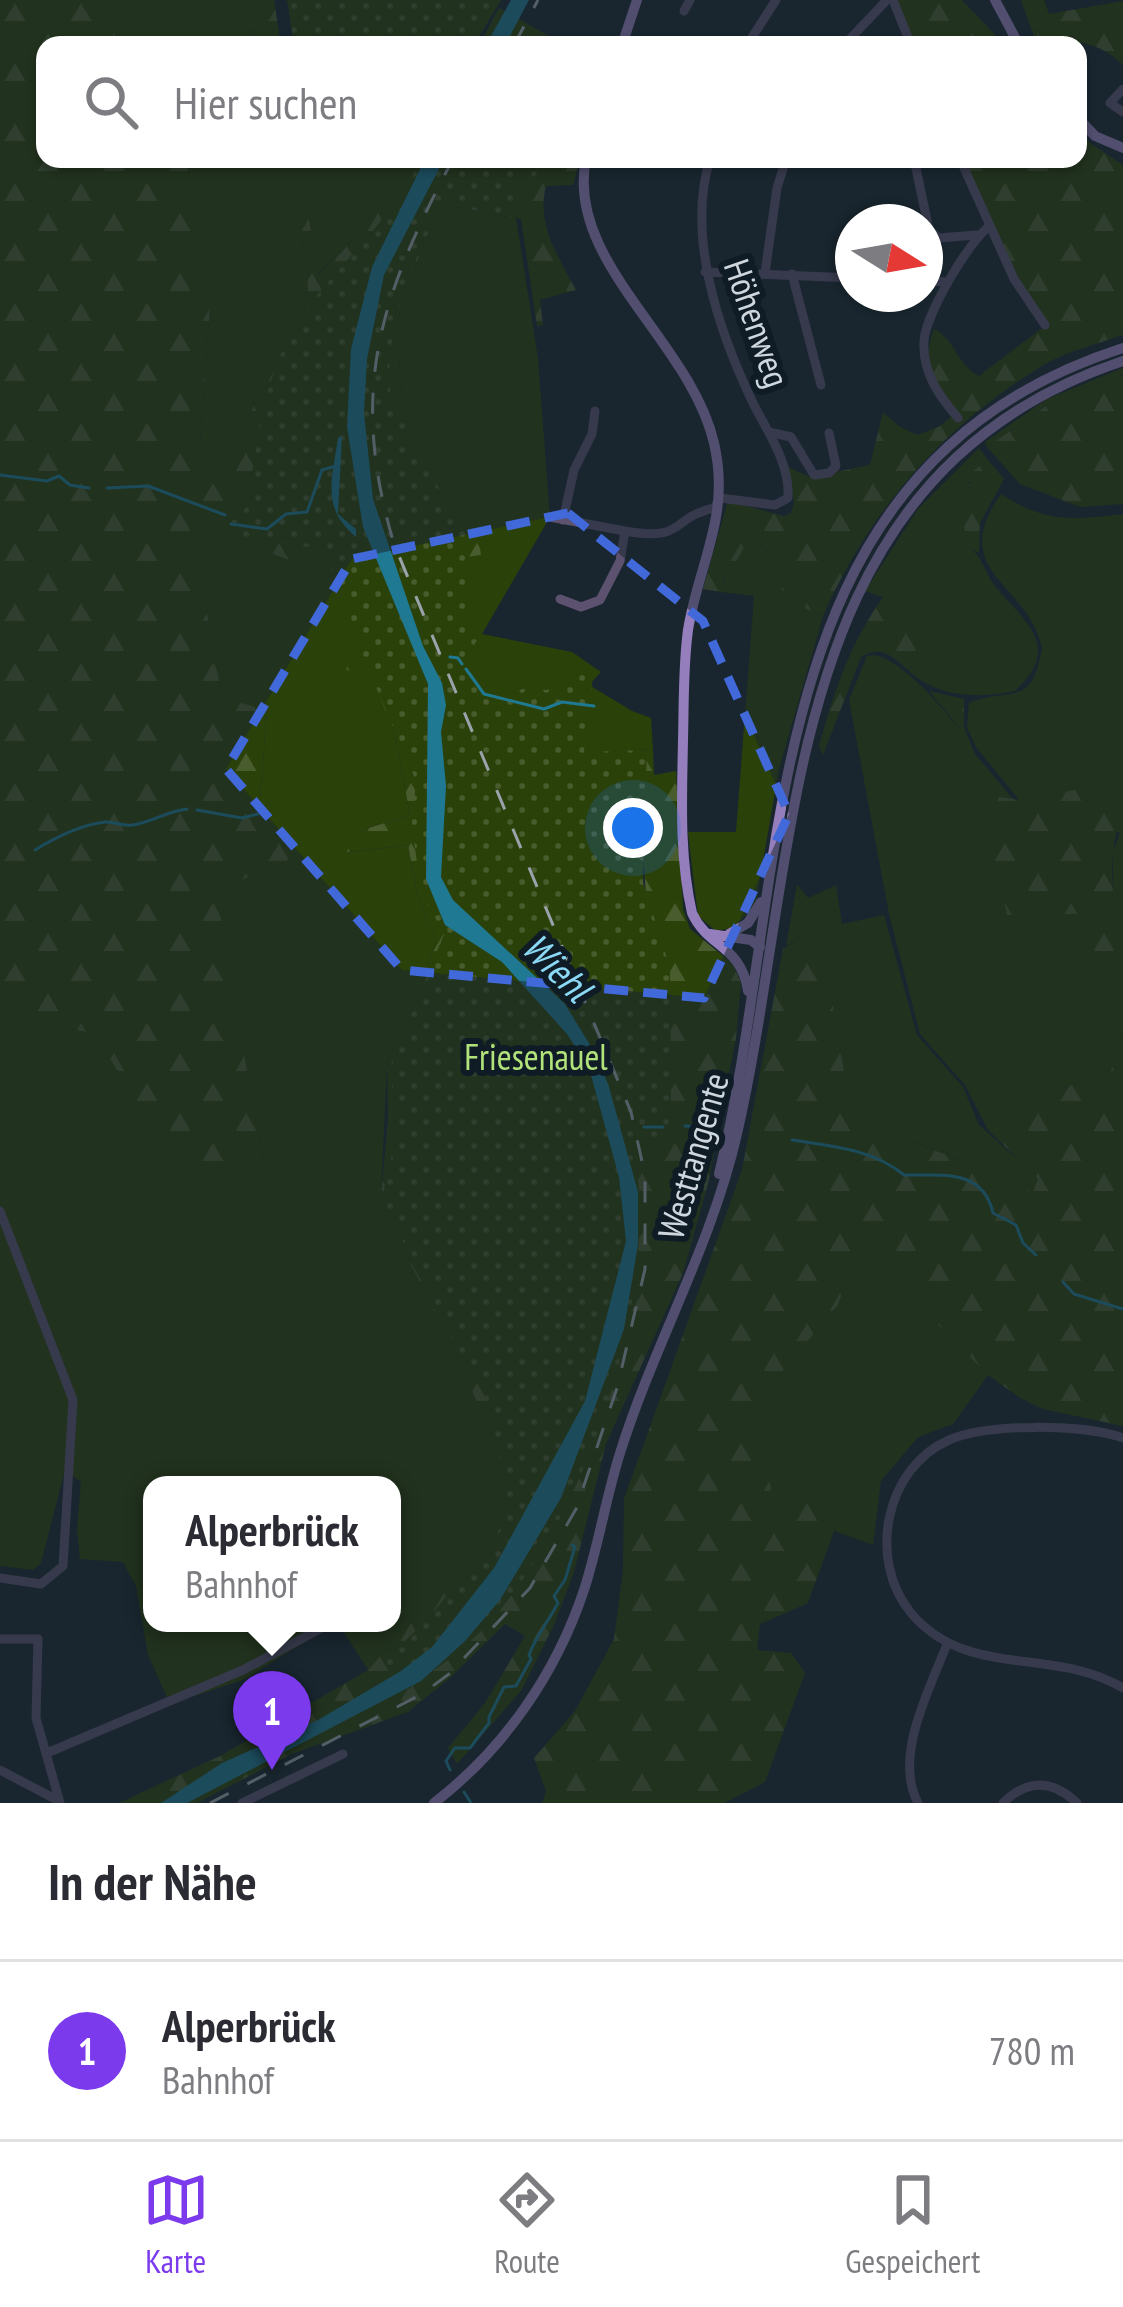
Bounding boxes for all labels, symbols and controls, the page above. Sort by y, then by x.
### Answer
search box [36,36,1087,168]
icon: search [78,69,144,135]
text: Hier suchen [174,73,357,131]
north arrow [835,204,943,312]
street label: Höhenweg [714,253,801,393]
your location [603,798,663,858]
water label: Wiehl [512,921,605,1015]
park label: Friesenauel [464,1033,608,1080]
street label: Westtangente [646,1067,739,1244]
popup [143,1476,401,1632]
text: Alperbrück [185,1500,359,1558]
text: Bahnhof [185,1558,297,1609]
pin: 1 [233,1671,311,1770]
text: In der Nähe [48,1848,257,1914]
text: Alperbrück [162,1996,336,2054]
text: 1 [78,2025,96,2076]
text: 780 m [989,2025,1075,2076]
text: Bahnhof [162,2054,274,2105]
tab: Karte [143,2167,209,2282]
tab: Route [494,2167,560,2282]
tab: Gespeichert [845,2167,980,2282]

